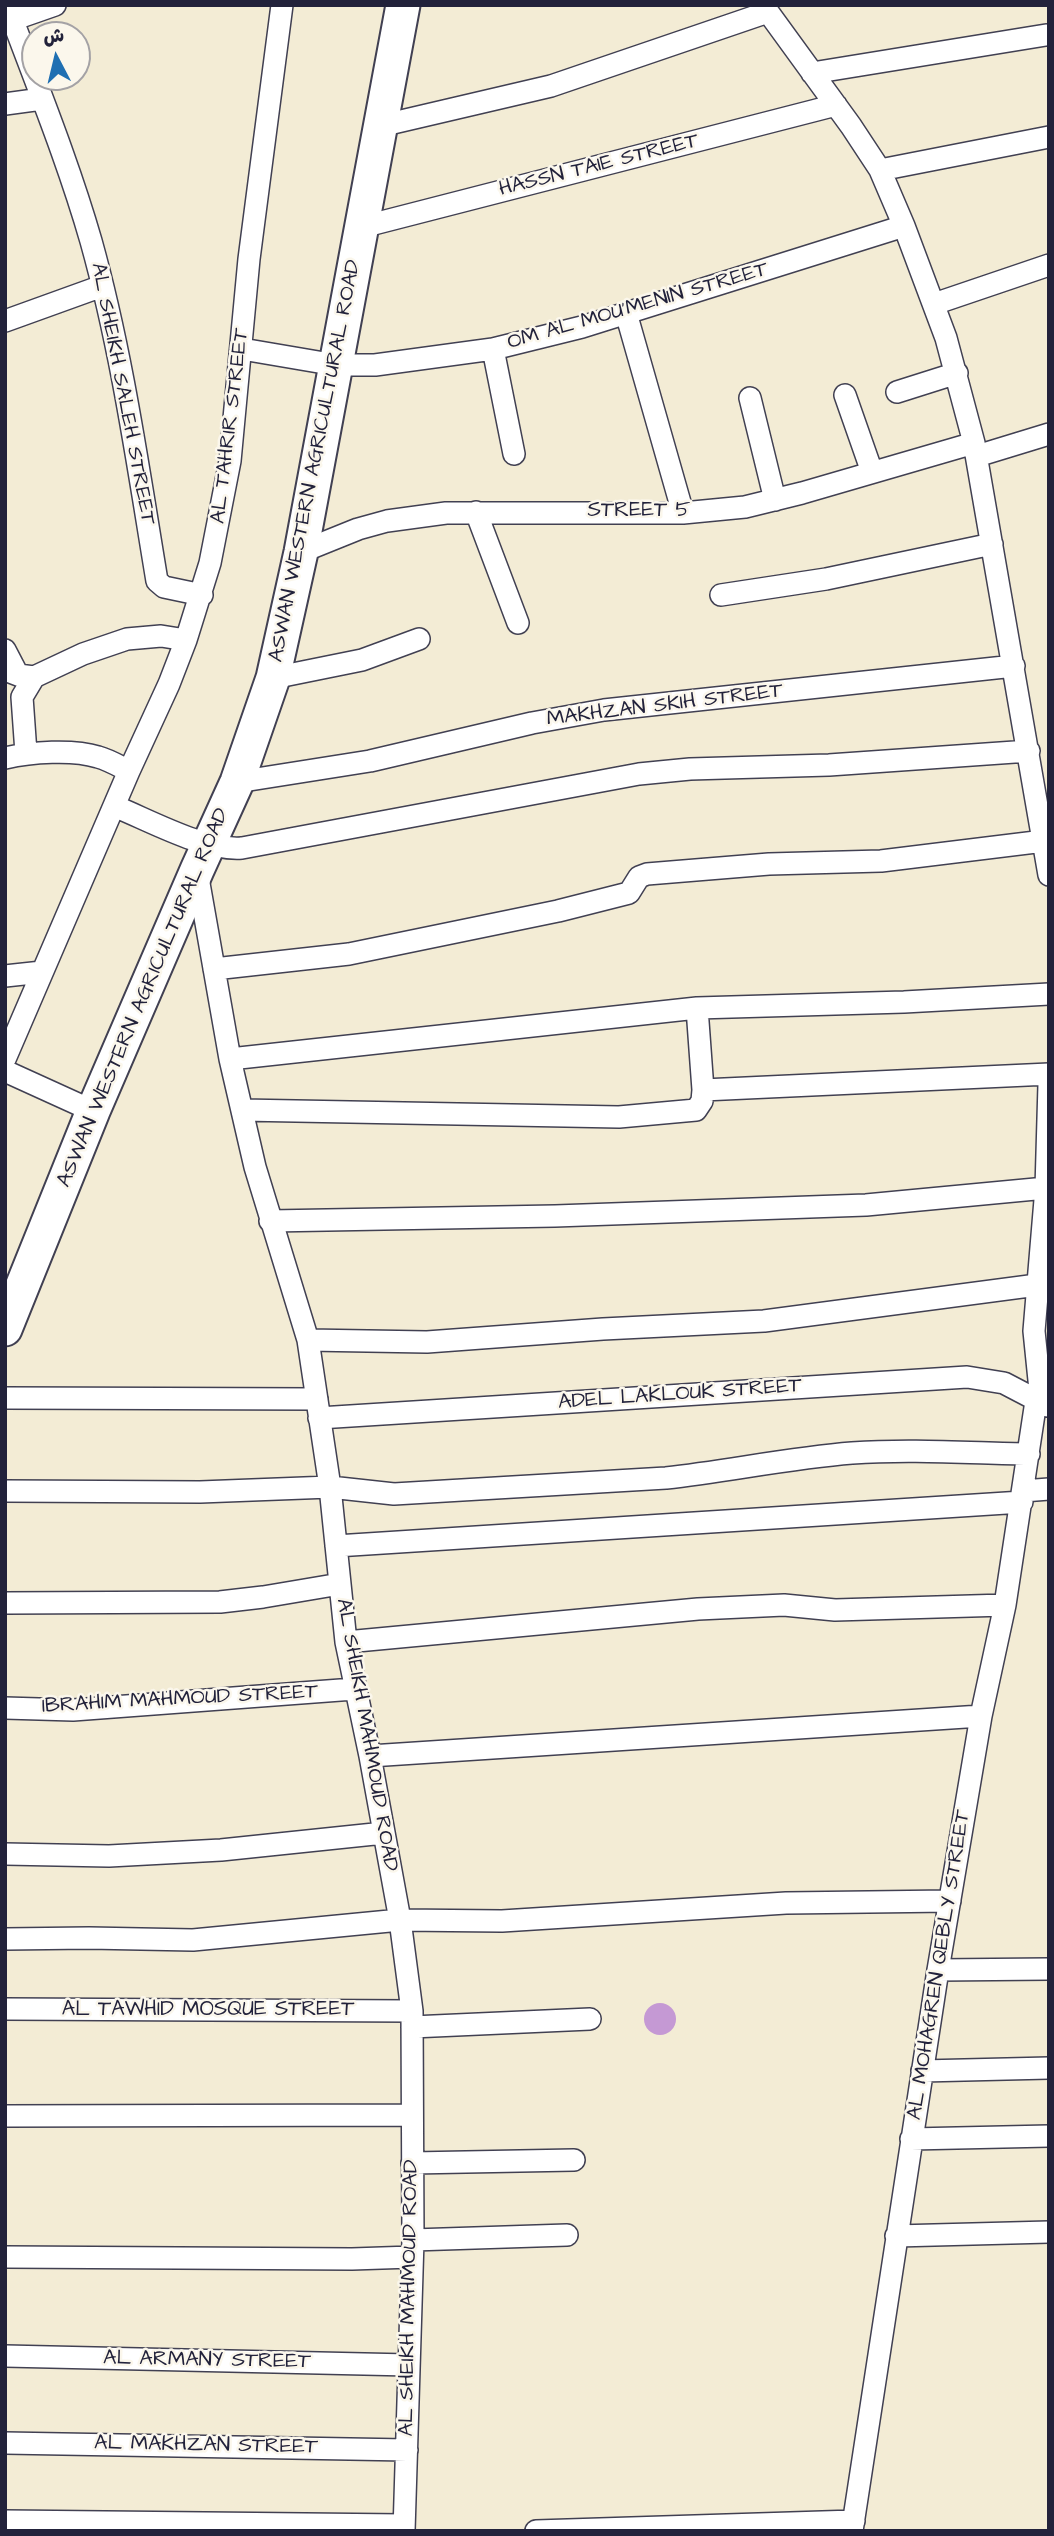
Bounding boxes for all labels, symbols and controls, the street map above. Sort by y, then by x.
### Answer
north arrow [21,21,91,91]
text: ش [42,22,66,51]
street label: HASSN TAIE STREET [497,129,701,203]
street label: ASWAN WESTERN AGRICULTURAL ROAD [265,258,367,664]
street label: OM AL MOU'MENIN STREET [505,258,771,356]
street label: AL SHEIKH SALEH STREET [84,261,160,527]
street label: AL TAHRIR STREET [207,327,255,525]
street label: STREET 5 [588,499,690,525]
street label: MAKHZAN SKIH STREET [545,679,785,733]
street label: ASWAN WESTERN AGRICULTURAL ROAD [52,805,236,1191]
street label: ADEL LAKLOUK STREET [557,1374,803,1416]
street label: AL SHEIKH MAHMOUD ROAD [330,1596,402,1874]
street label: IBRAHIM MAHMOUD STREET [41,1680,319,1720]
street label: AL MOHAGREN QEBLY STREET [903,1808,977,2122]
street label: AL TAWHID MOSQUE STREET [62,1998,354,2024]
street label: AL SHEIKH MAHMOUD ROAD [395,2159,425,2437]
street label: AL ARMANY STREET [103,2347,311,2375]
street label: AL MAKHZAN STREET [94,2431,318,2461]

